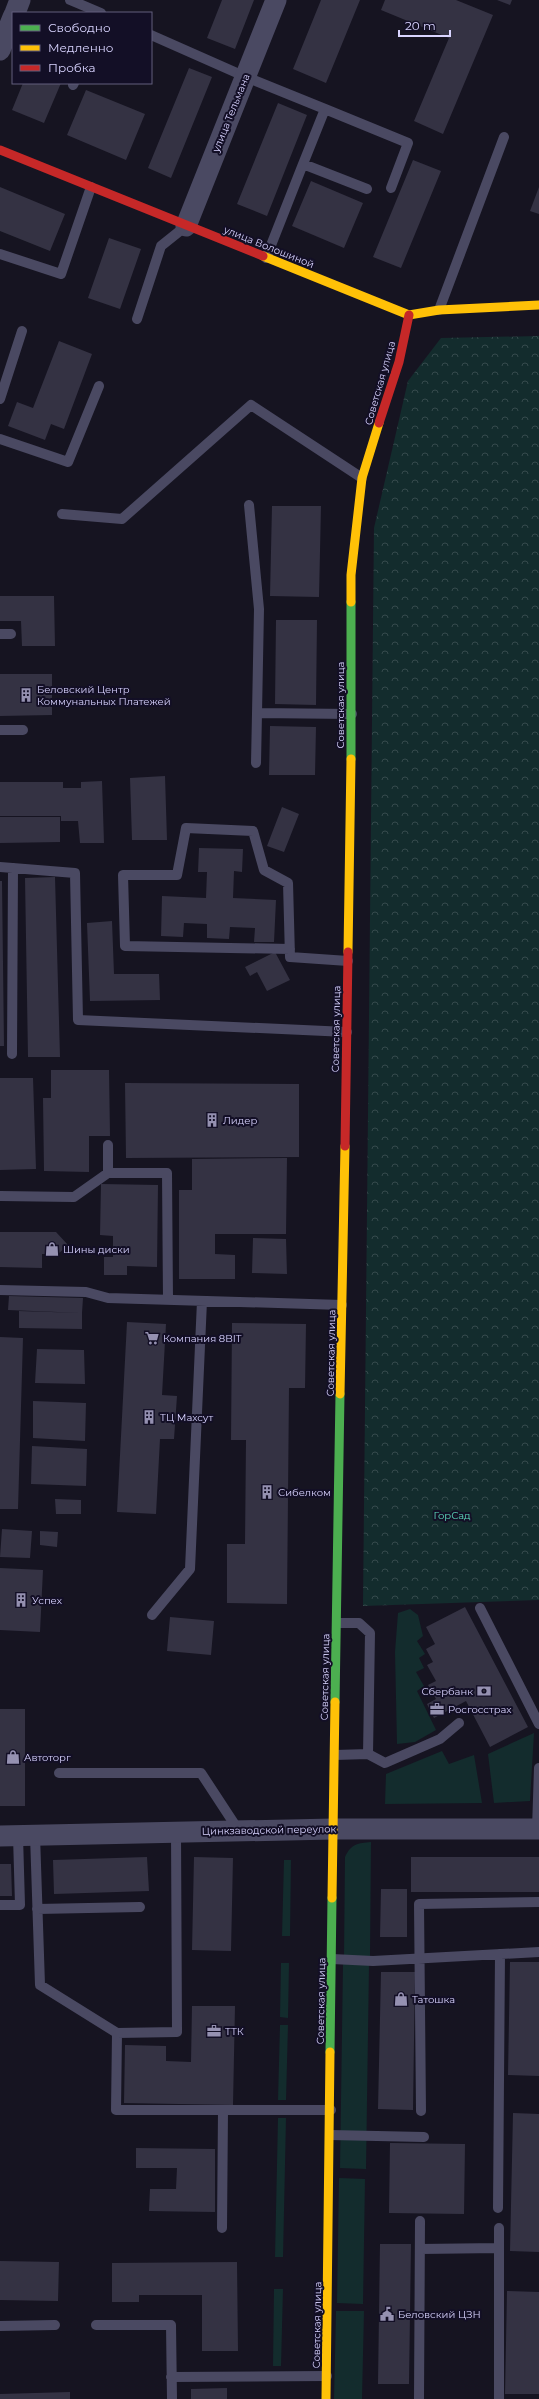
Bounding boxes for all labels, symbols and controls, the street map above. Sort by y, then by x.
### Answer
legend [12,12,152,84]
scale bar [399,12,450,38]
text: 20 m [405,18,436,33]
text: Свободно [48,20,111,35]
text: Медленно [48,40,114,55]
text: Пробка [48,60,96,75]
street label: улица Тельмана [209,72,253,155]
street label: улица Волошиной [221,223,316,271]
street label: Советская улица [362,339,398,427]
street label: Советская улица [334,662,347,748]
place label: Беловский Центр Коммунальных Платежей [37,683,171,708]
building icon: Беловский Центр Коммунальных Платежей [18,687,34,703]
street label: Советская улица [329,985,343,1073]
building icon: Лидер [204,1112,220,1128]
place label: Лидер [223,1114,257,1127]
shop icon: Шины диски [44,1241,60,1257]
place label: Шины диски [63,1243,130,1256]
street label: Советская улица [324,1309,338,1397]
supermarket icon: Компания 8BIT [144,1330,160,1346]
place label: Компания 8BIT [163,1332,242,1345]
building icon: ТЦ Махсут [141,1409,157,1425]
place label: ТЦ Махсут [160,1411,213,1424]
building icon: Сибелком [259,1484,275,1500]
place label: Сибелком [278,1486,331,1499]
park label: ГорСад [433,1509,471,1522]
building icon: Успех [13,1592,29,1608]
place label: Успех [32,1594,63,1607]
street label: Советская улица [318,1633,332,1721]
bank icon: Сбербанк [476,1683,492,1699]
place label: Сбербанк [422,1685,473,1698]
office icon: Росгосстрах [429,1701,445,1717]
place label: Росгосстрах [448,1703,512,1716]
shop icon: Автоторг [5,1749,21,1765]
place label: Автоторг [24,1751,71,1764]
street label: Цинкзаводской переулок [202,1822,337,1838]
street label: Советская улица [314,1957,328,2045]
shop icon: Татошка [393,1991,409,2007]
place label: Татошка [412,1993,455,2006]
office icon: ТТК [206,2023,222,2039]
place label: ТТК [225,2025,244,2038]
street label: Советская улица [310,2281,324,2369]
public building icon: Беловский ЦЗН [379,2306,395,2322]
place label: Беловский ЦЗН [398,2308,481,2321]

